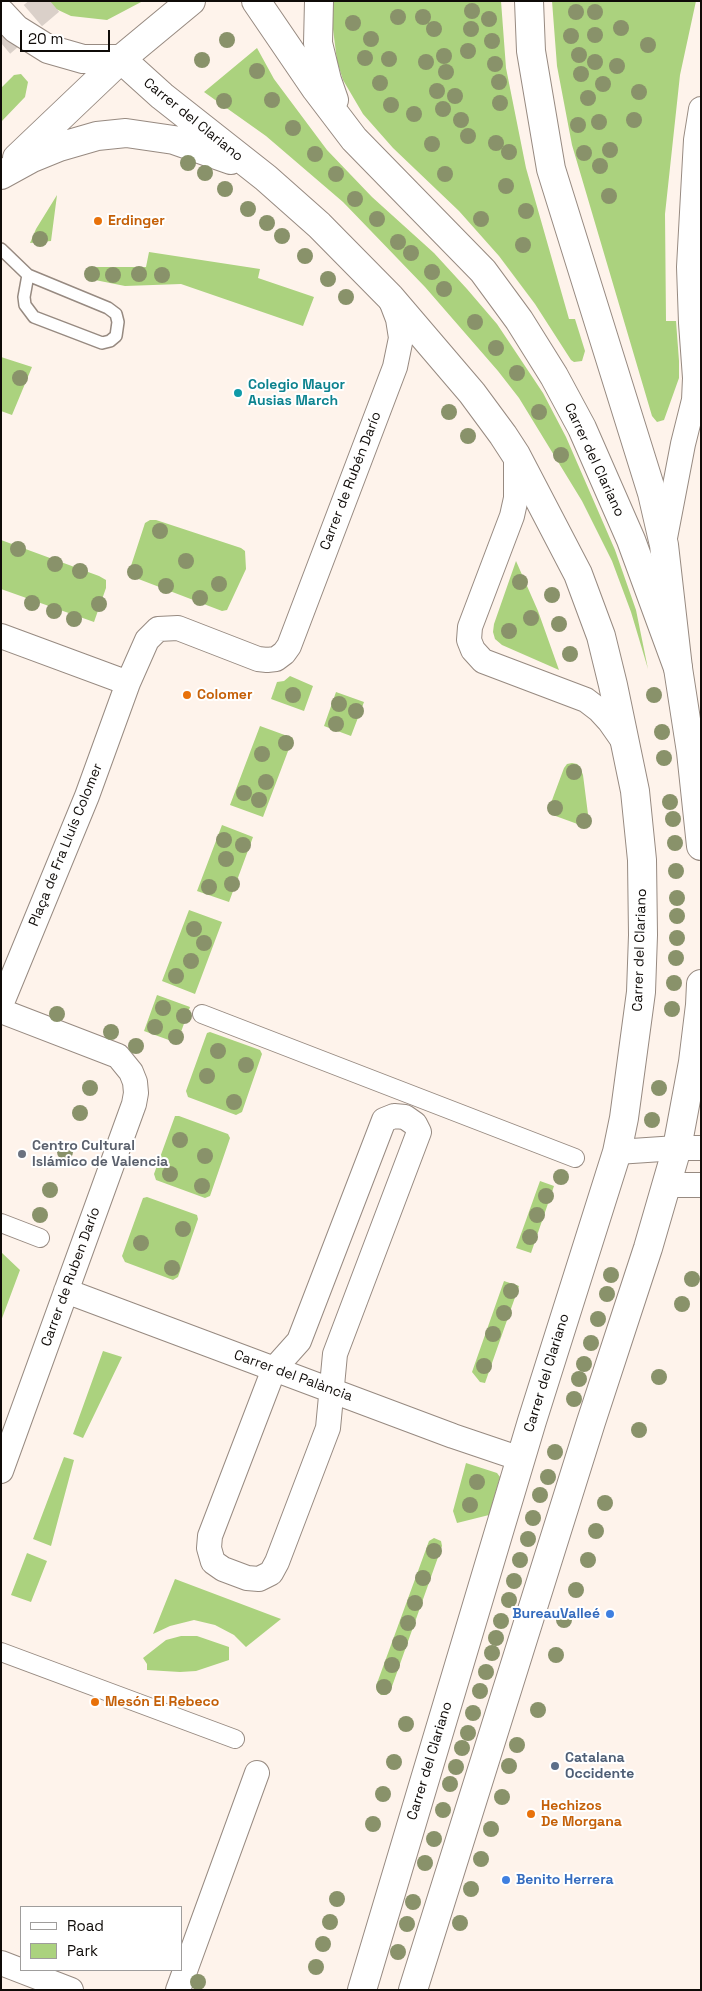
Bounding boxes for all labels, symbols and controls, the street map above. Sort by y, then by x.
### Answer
scale bar [22,20,112,52]
text: 20 m [28,29,63,48]
street label: Carrer del Clariano [140,75,246,165]
place label: Erdinger [108,213,165,229]
marker: Erdinger [92,215,104,227]
place label: Colegio Mayor Ausias March [248,377,345,410]
marker: Colegio Mayor Ausias March [232,387,244,399]
street label: Carrer del Clariano [560,401,628,519]
street label: Carrer de Rubén Darío [317,409,385,553]
place label: Colomer [197,687,252,703]
marker: Colomer [181,689,193,701]
street label: Plaça de Fra Lluís Colomer [26,761,106,929]
street label: Carrer del Clariano [629,888,651,1012]
place label: Centro Cultural Islámico de Valencia [32,1138,168,1170]
marker: Centro Cultural Islámico de Valencia [16,1148,28,1160]
street label: Carrer de Ruben Darío [38,1205,104,1349]
street label: Carrer del Clariano [521,1312,573,1434]
street label: Carrer del Palància [231,1347,355,1405]
place label: BureauValleé [512,1606,600,1622]
marker: BureauValleé [604,1608,616,1620]
place label: Mesón El Rebeco [105,1694,219,1710]
marker: Mesón El Rebeco [89,1696,101,1708]
street label: Carrer del Clariano [404,1700,456,1822]
place label: Catalana Occidente [565,1750,634,1782]
marker: Catalana Occidente [549,1760,561,1772]
place label: Hechizos De Morgana [541,1798,622,1830]
marker: Hechizos De Morgana [525,1808,537,1820]
place label: Benito Herrera [516,1872,614,1888]
marker: Benito Herrera [500,1874,512,1886]
legend [20,1906,182,1971]
text: Road [67,1916,104,1935]
text: Park [67,1941,98,1960]

